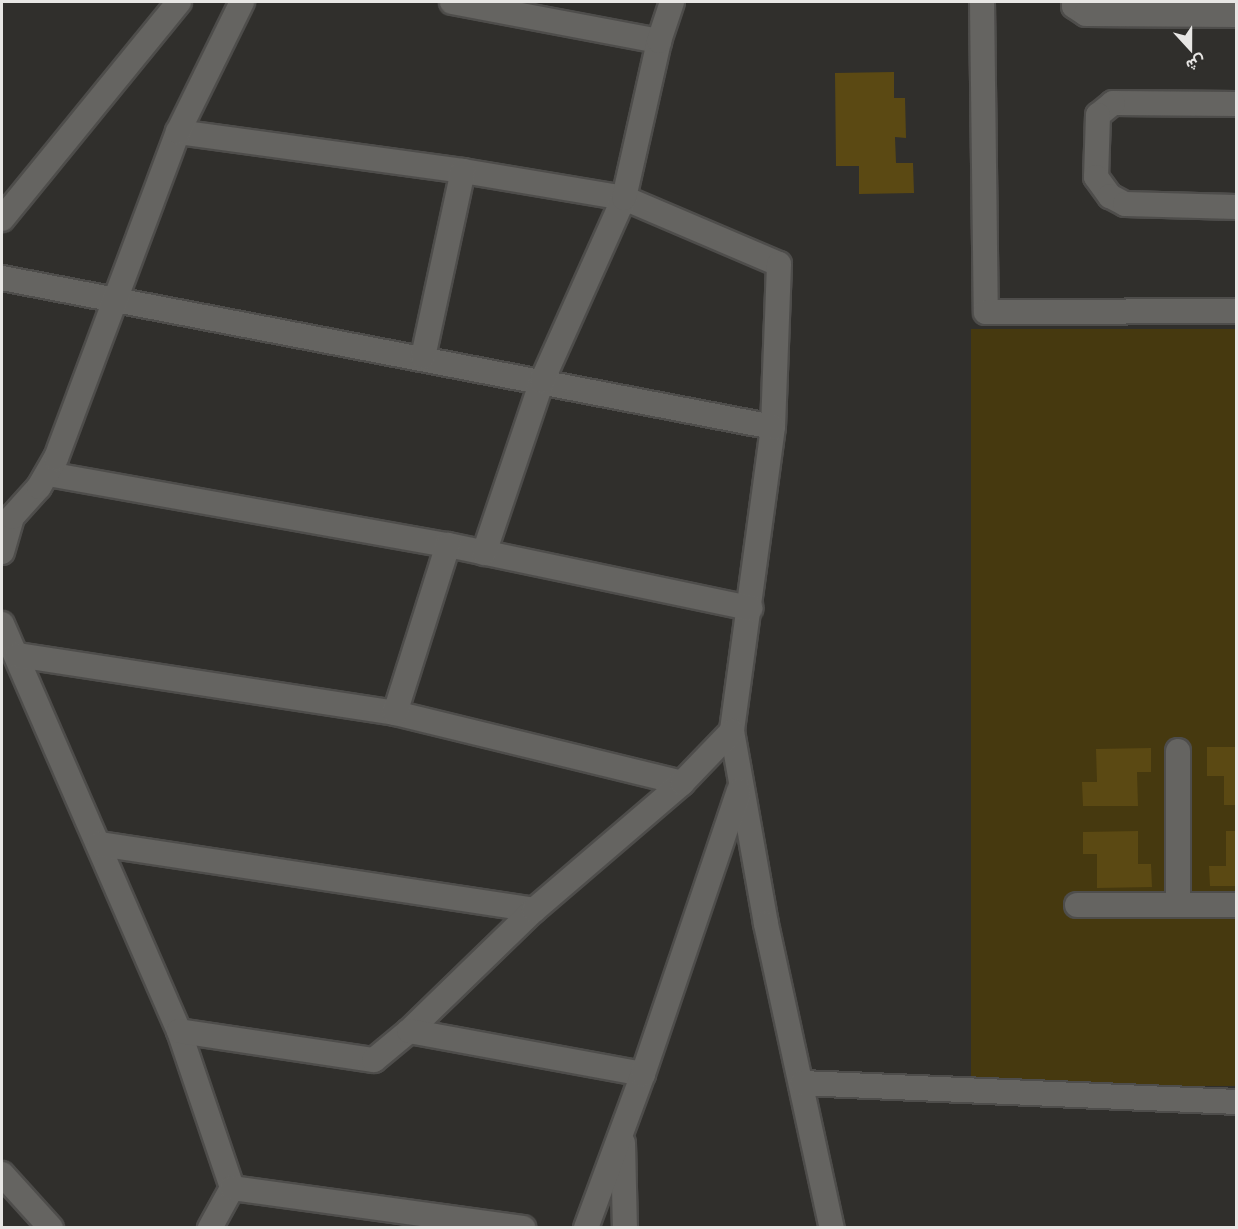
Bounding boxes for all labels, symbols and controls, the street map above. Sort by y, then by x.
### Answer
north arrow [1160,18,1220,78]
text: ش [1183,50,1210,79]

